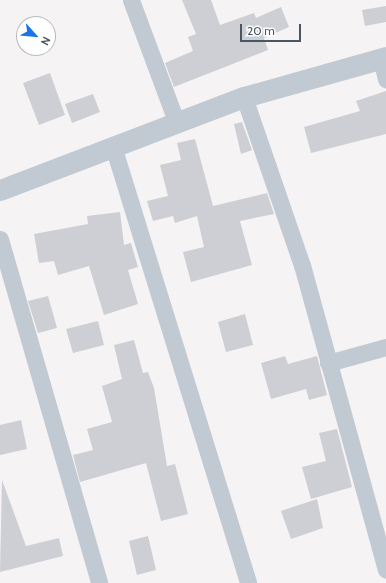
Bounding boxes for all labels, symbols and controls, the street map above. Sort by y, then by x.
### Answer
north arrow [16,16,56,56]
scale bar [242,16,303,42]
text: 20 m [247,23,275,38]
text: N [38,34,54,48]

